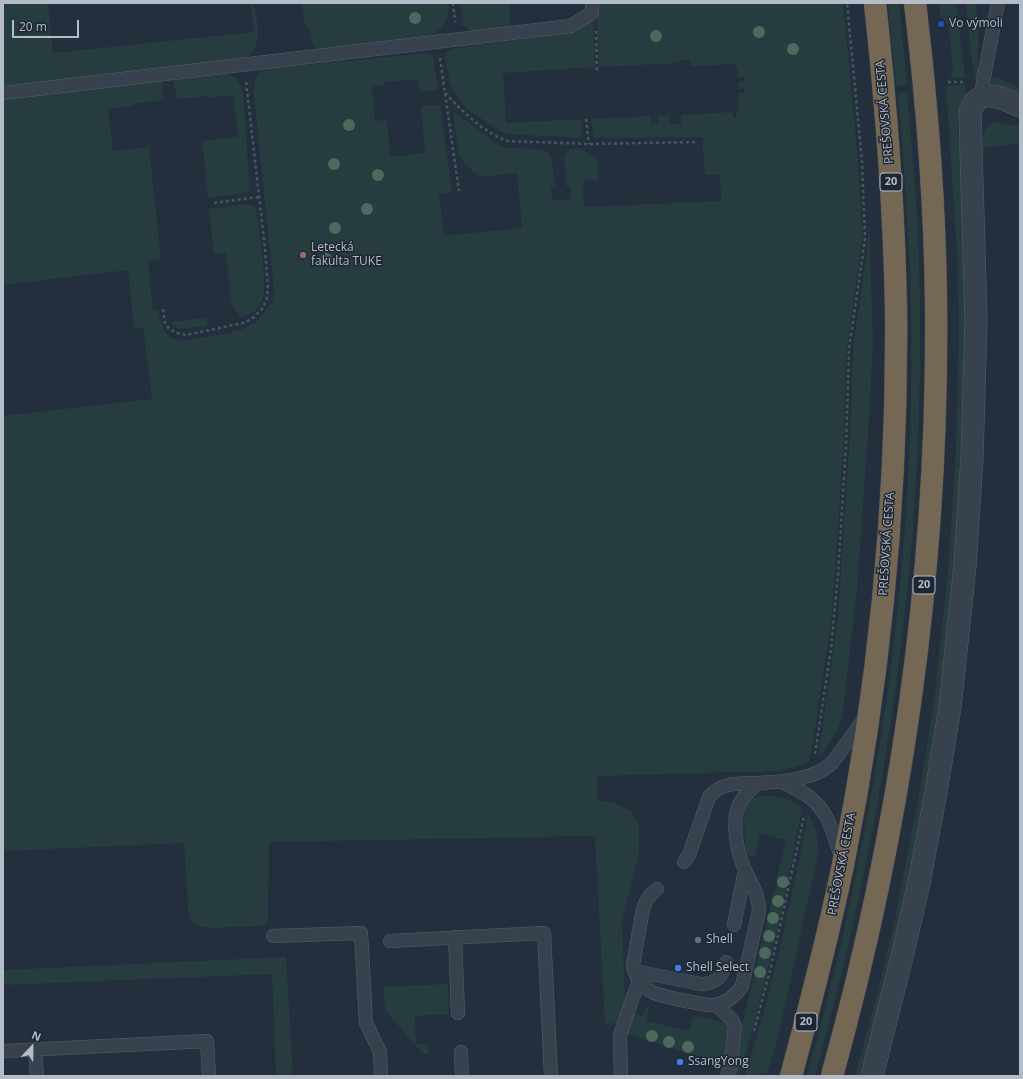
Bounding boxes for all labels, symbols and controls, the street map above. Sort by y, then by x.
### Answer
scale bar [14,12,81,38]
place label: Vo výmoli [949,17,1003,31]
text: 20 m [19,18,47,35]
marker: Vo výmoli [936,19,946,29]
street label: PREŠOVSKÁ CESTA [873,60,897,164]
road number: 20 [880,173,902,191]
place label: Letecká fakulta TUKE [311,241,382,269]
marker: Letecká fakulta TUKE [298,250,308,260]
street label: PREŠOVSKÁ CESTA [876,492,898,596]
road number: 20 [913,576,935,594]
street label: PREŠOVSKÁ CESTA [825,812,859,916]
place label: Shell [706,933,733,947]
marker: Shell [693,935,703,945]
place label: Shell Select [686,961,749,975]
marker: Shell Select [673,963,683,973]
road number: 20 [795,1013,817,1031]
north arrow [12,1027,52,1067]
text: N [30,1027,44,1044]
place label: SsangYong [688,1055,749,1069]
marker: SsangYong [675,1057,685,1067]

